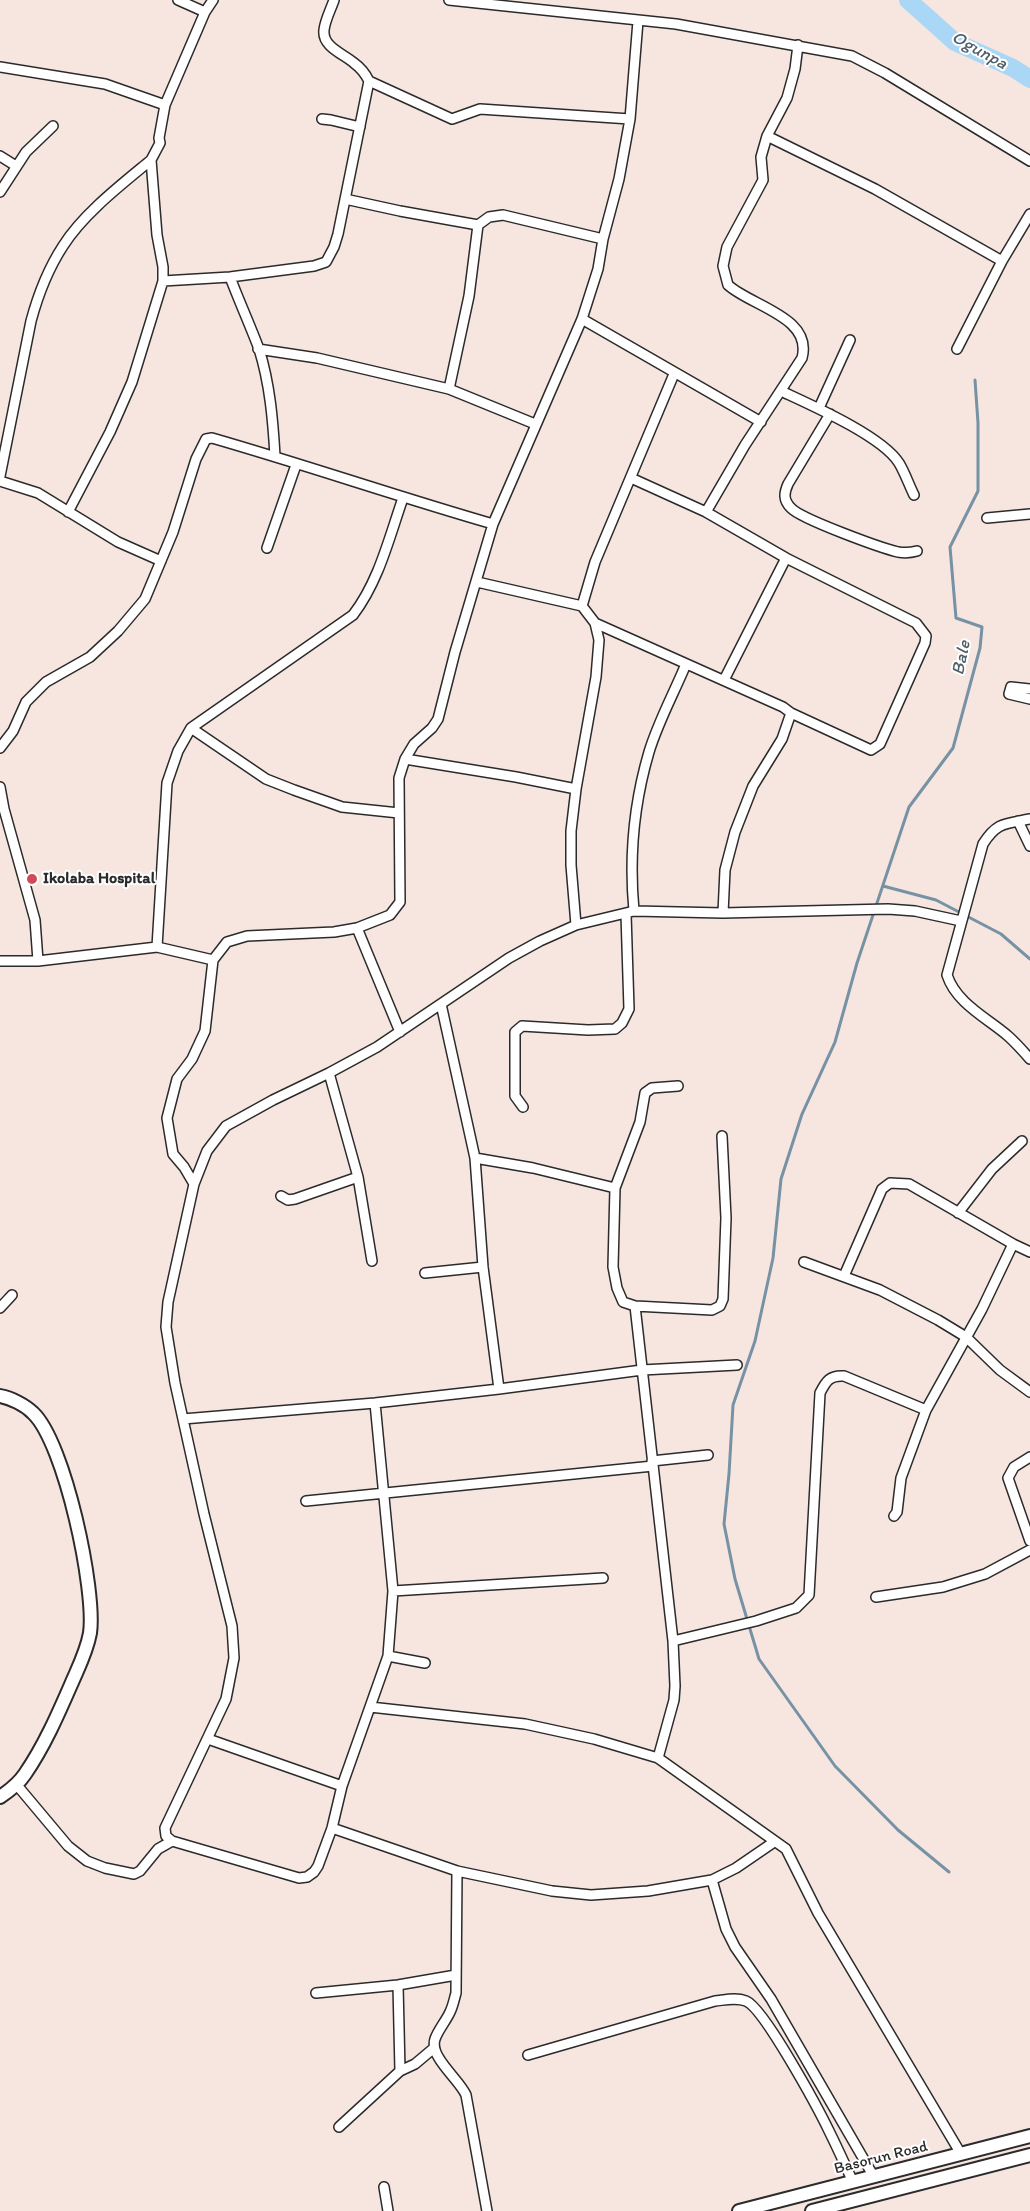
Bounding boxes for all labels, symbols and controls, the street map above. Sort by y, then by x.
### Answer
water label: Ogunpa [947,27,1011,75]
water label: Bale [948,639,976,677]
place label: Ikolaba Hospital [43,869,155,889]
marker: Ikolaba Hospital [25,872,39,886]
street label: Basorun Road [832,2137,930,2179]

